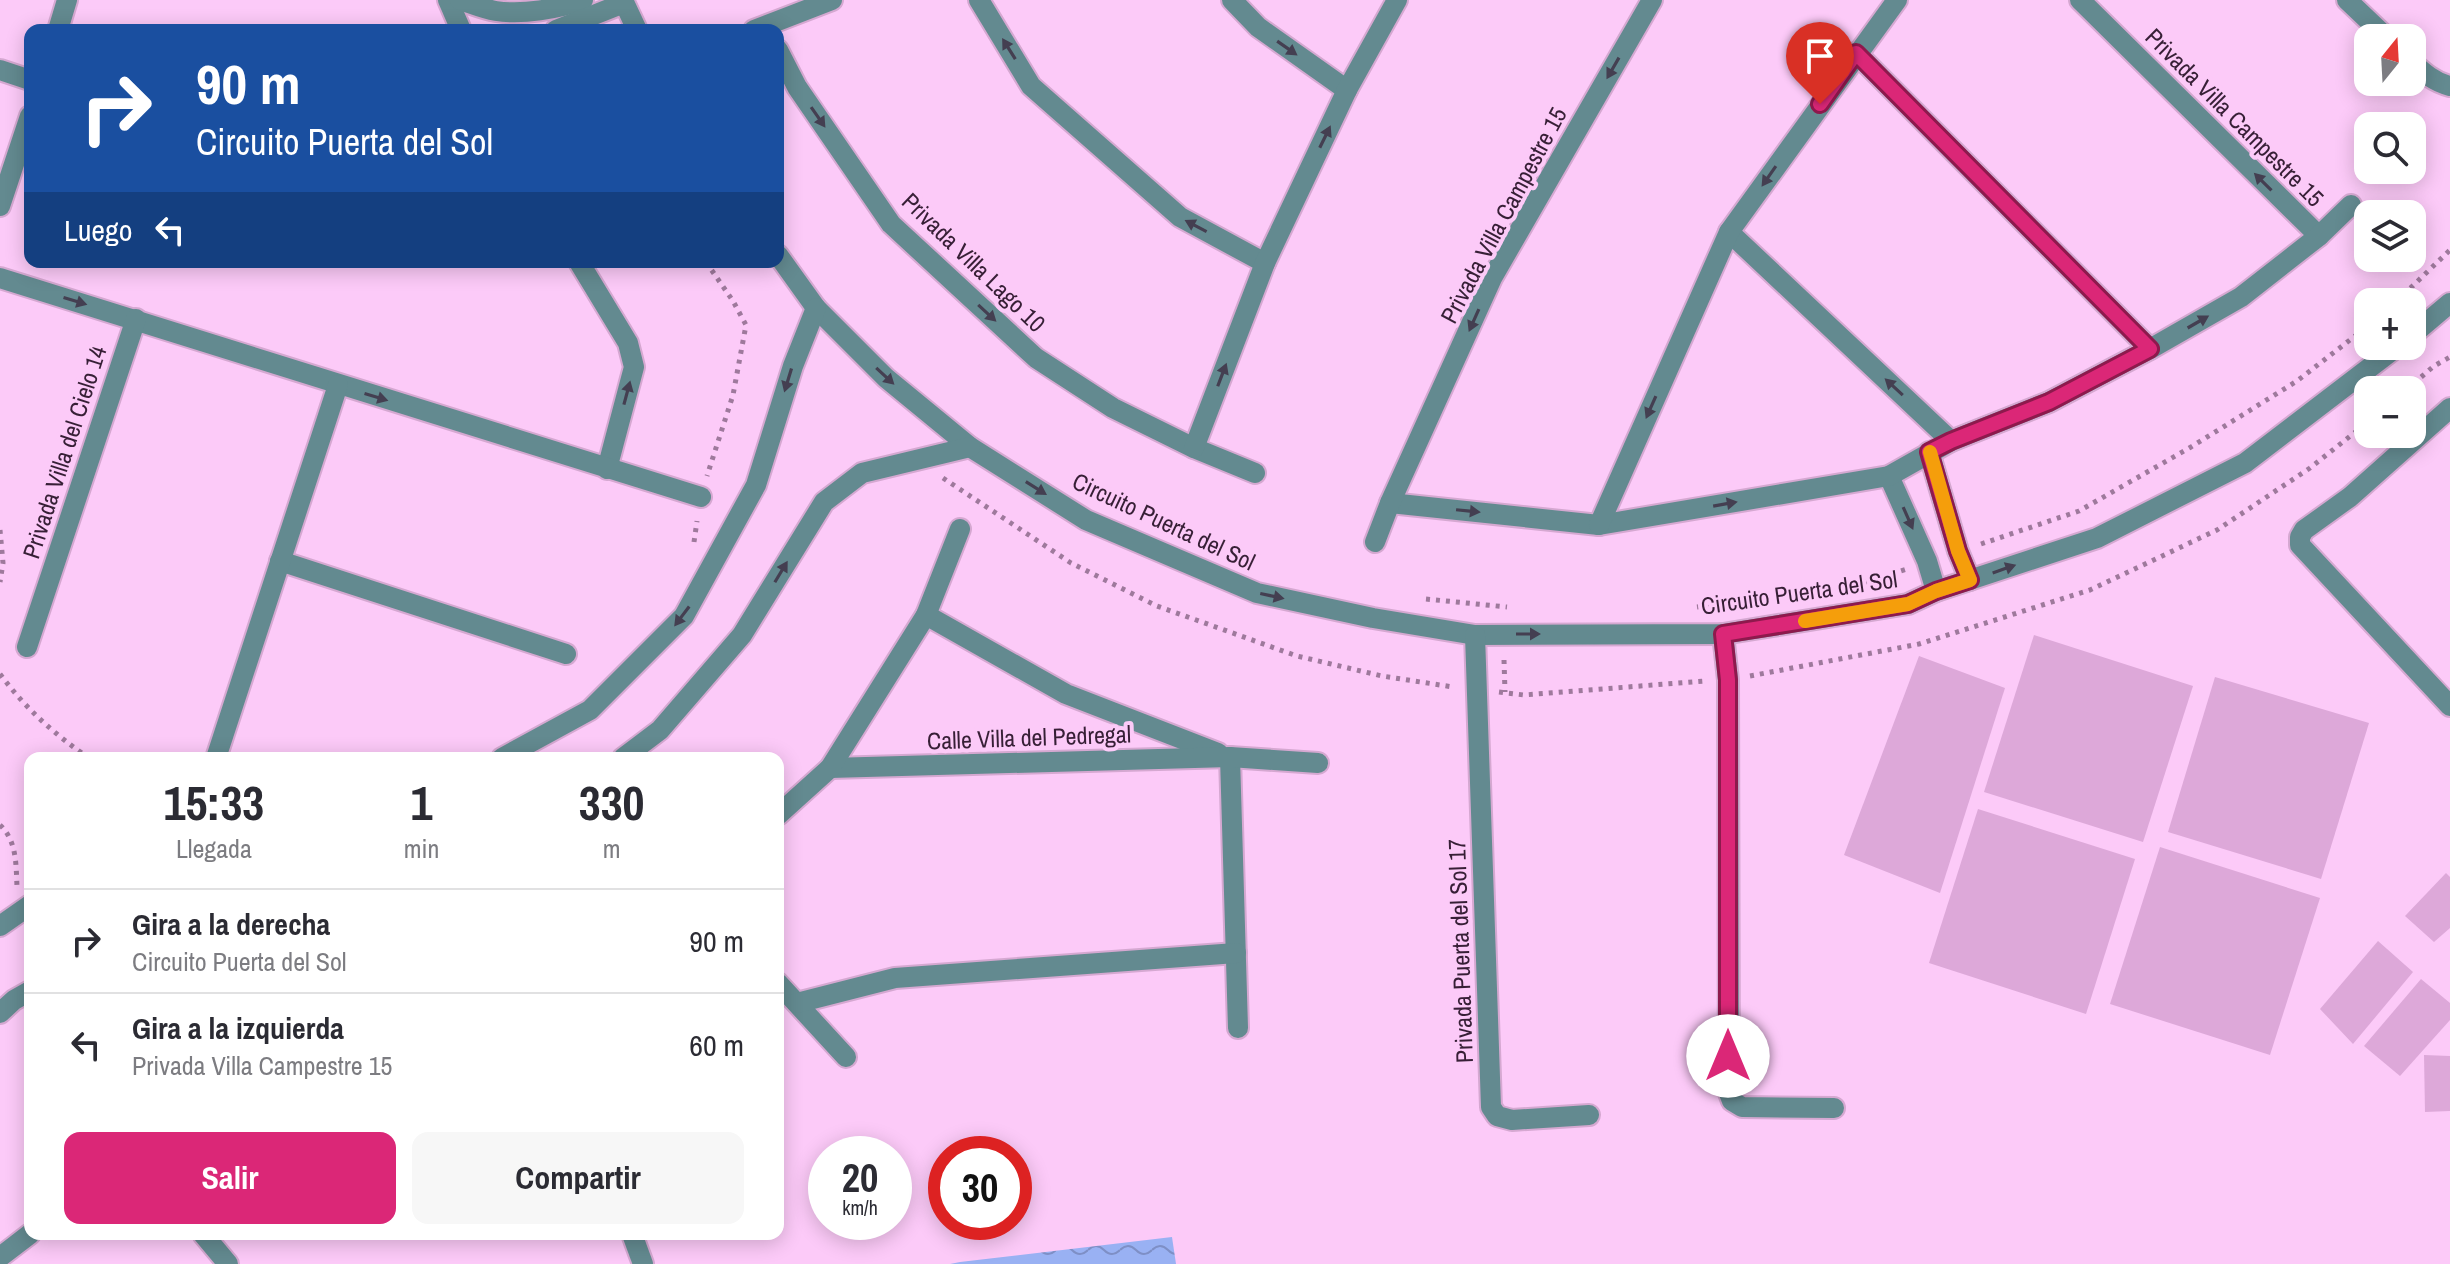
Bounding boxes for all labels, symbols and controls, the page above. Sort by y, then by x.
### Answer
street label: Privada Villa Campestre 15 [2139,21,2331,213]
pin [1786,22,1854,104]
north arrow [2354,24,2426,96]
map controls [2354,24,2426,448]
icon: arrive [1798,34,1842,78]
one-way arrow [1002,38,1016,60]
one-way arrow [1277,40,1298,55]
text: 90 m [196,46,301,121]
icon: right [64,56,168,160]
one-way arrow [1606,57,1620,79]
street label: Privada Villa Campestre 15 [1432,101,1574,329]
one-way arrow [810,107,825,128]
button: search [2354,112,2426,184]
text: Circuito Puerta del Sol [196,118,493,166]
one-way arrow [1318,125,1332,148]
one-way arrow [1762,166,1777,187]
one-way arrow [2254,173,2273,191]
street label: Privada Villa Lago 10 [895,185,1053,339]
button: layers [2354,200,2426,272]
icon: left [148,208,192,252]
text: Luego [64,210,132,250]
one-way arrow [1185,219,1207,233]
button: + [2354,288,2426,360]
one-way arrow [63,295,87,308]
one-way arrow [977,303,996,321]
one-way arrow [1467,308,1480,331]
one-way arrow [2187,315,2209,329]
street label: Privada Villa del Cielo 14 [15,342,113,562]
one-way arrow [1216,363,1229,387]
one-way arrow [875,367,894,385]
one-way arrow [781,369,794,393]
button: − [2354,376,2426,448]
one-way arrow [1885,379,1904,397]
one-way arrow [621,381,634,405]
one-way arrow [364,391,388,403]
one-way arrow [1644,395,1657,419]
street label: Circuito Puerta del Sol [1068,465,1260,577]
one-way arrow [1025,481,1047,495]
one-way arrow [1713,497,1738,509]
one-way arrow [1456,505,1481,518]
one-way arrow [1902,506,1915,530]
one-way arrow [774,561,788,583]
street label: Circuito Puerta del Sol [1699,562,1899,622]
one-way arrow [1992,563,2016,575]
one-way arrow [1260,590,1285,603]
one-way arrow [674,606,690,626]
one-way arrow [1516,628,1541,640]
street label: Calle Villa del Pedregal [926,717,1132,757]
text: 15:33 [164,770,264,835]
text: 1 [411,770,432,835]
text: 330 [579,770,644,835]
text: Llegada [176,831,252,866]
text: min [404,831,439,866]
text: m [603,831,621,866]
street label: Privada Puerta del Sol 17 [1440,838,1480,1064]
text: Gira a la derecha [132,904,330,944]
icon: right [64,919,108,963]
text: 90 m [689,921,744,961]
text: Circuito Puerta del Sol [132,944,347,979]
text: Gira a la izquierda [132,1008,344,1048]
position arrow [1686,1014,1770,1098]
icon: left [64,1023,108,1067]
text: 60 m [689,1025,744,1065]
text: Privada Villa Campestre 15 [132,1048,392,1083]
button: Salir [64,1132,396,1224]
button: Compartir [412,1132,744,1224]
speed limit sign: 30 [928,1136,1032,1240]
text: 20 [842,1151,878,1204]
text: km/h [842,1194,878,1221]

